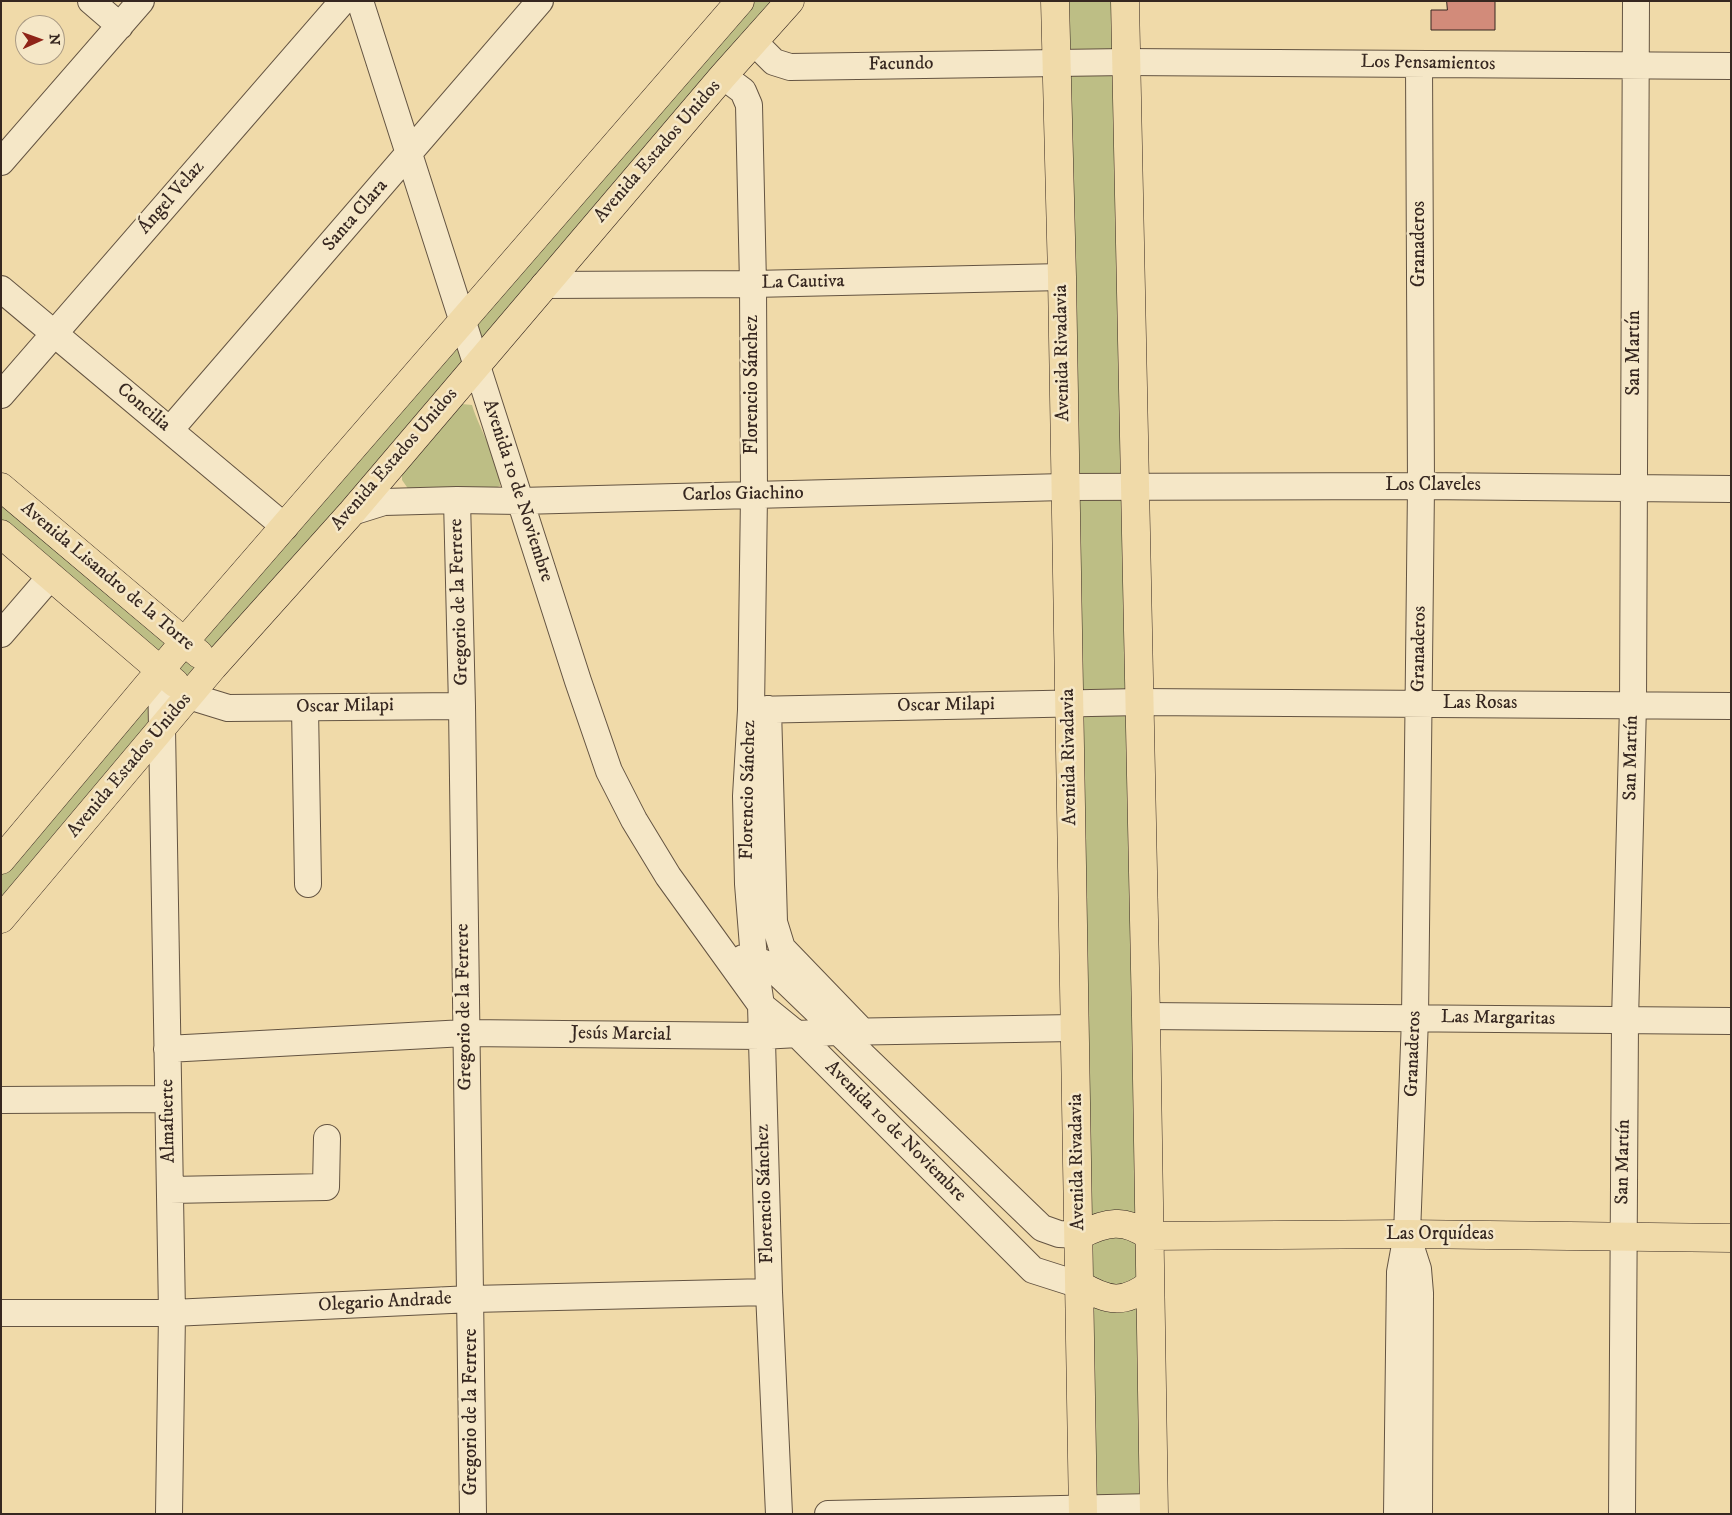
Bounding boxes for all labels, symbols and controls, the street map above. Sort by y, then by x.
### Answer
north arrow [15,15,65,65]
text: N [45,33,63,46]
street label: Los Pensamientos [1360,51,1496,77]
street label: Facundo [868,53,934,77]
street label: Avenida Estados Unidos [590,76,726,228]
street label: Ángel Velaz [134,157,210,239]
street label: Santa Clara [319,175,393,257]
street label: Granaderos [1409,201,1431,287]
street label: La Cautiva [761,271,845,295]
street label: Avenida Rivadavia [1050,284,1076,422]
street label: San Martín [1624,310,1646,396]
street label: Florencio Sánchez [742,315,764,455]
street label: Concilia [111,379,175,437]
street label: Avenida Estados Unidos [327,384,463,536]
street label: Avenida 10 de Noviembre [477,397,557,585]
street label: Los Claveles [1385,475,1481,497]
street label: Carlos Giachino [682,483,804,507]
street label: Avenida Lisandro de la Torre [15,498,199,656]
street label: Gregorio de la Ferrere [446,518,474,686]
street label: Granaderos [1408,606,1432,692]
street label: Avenida Rivadavia [1057,688,1083,826]
street label: Avenida Estados Unidos [63,689,197,843]
street label: Las Rosas [1443,693,1517,715]
street label: Oscar Milapi [897,694,995,718]
street label: Oscar Milapi [296,695,394,719]
street label: San Martín [1620,715,1644,801]
street label: Florencio Sánchez [736,720,762,860]
street label: Gregorio de la Ferrere [452,923,478,1091]
street label: Las Margaritas [1441,1007,1555,1031]
street label: Granaderos [1401,1010,1427,1098]
street label: Jesús Marcial [571,1023,671,1047]
street label: Avenida 10 de Noviembre [820,1057,970,1207]
street label: Almafuerte [157,1079,181,1163]
street label: Avenida Rivadavia [1065,1093,1091,1231]
street label: San Martín [1612,1119,1636,1205]
street label: Florencio Sánchez [752,1124,780,1264]
street label: Las Orquídeas [1386,1224,1494,1246]
street label: Olegario Andrade [318,1288,452,1318]
street label: Gregorio de la Ferrere [461,1328,483,1496]

